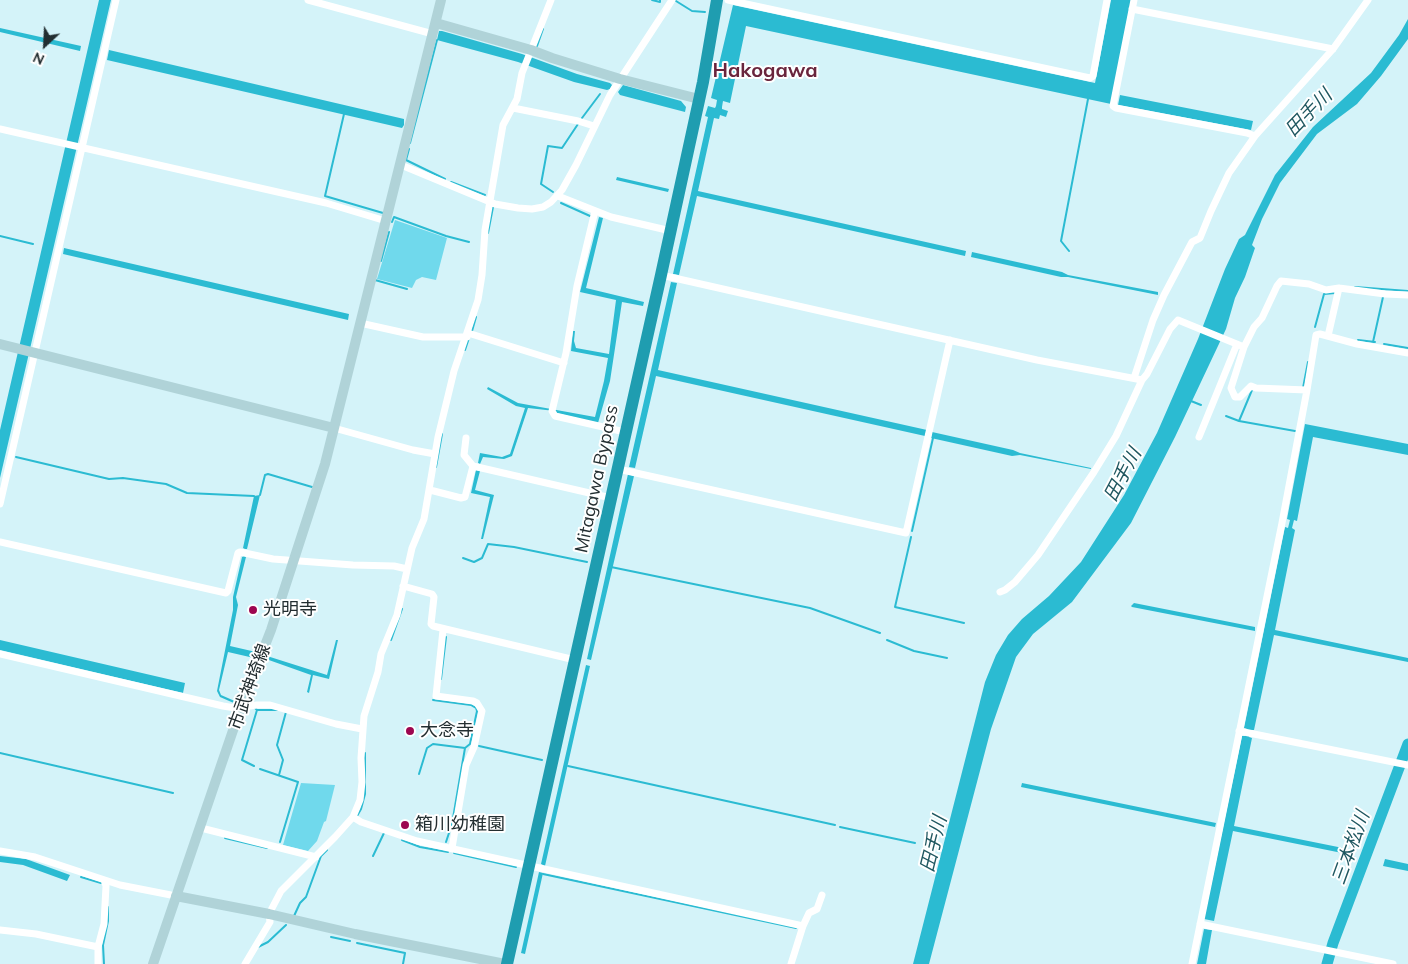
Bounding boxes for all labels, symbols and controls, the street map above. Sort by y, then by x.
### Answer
north arrow [20,20,70,70]
text: N [30,48,47,69]
district label: Hakogawa [712,59,818,83]
water label: 田手川 [1281,85,1337,141]
street label: Mitagawa Bypass [571,403,623,555]
water label: 田手川 [1100,444,1146,506]
place label: 光明寺 [263,599,317,621]
marker: 光明寺 [247,604,259,616]
street label: 市武神埼線 [224,641,276,733]
place label: 大念寺 [420,720,474,742]
marker: 大念寺 [404,725,416,737]
water label: 三本松川 [1327,808,1375,888]
place label: 箱川幼稚園 [415,814,505,836]
water label: 田手川 [916,814,952,874]
marker: 箱川幼稚園 [399,819,411,831]

